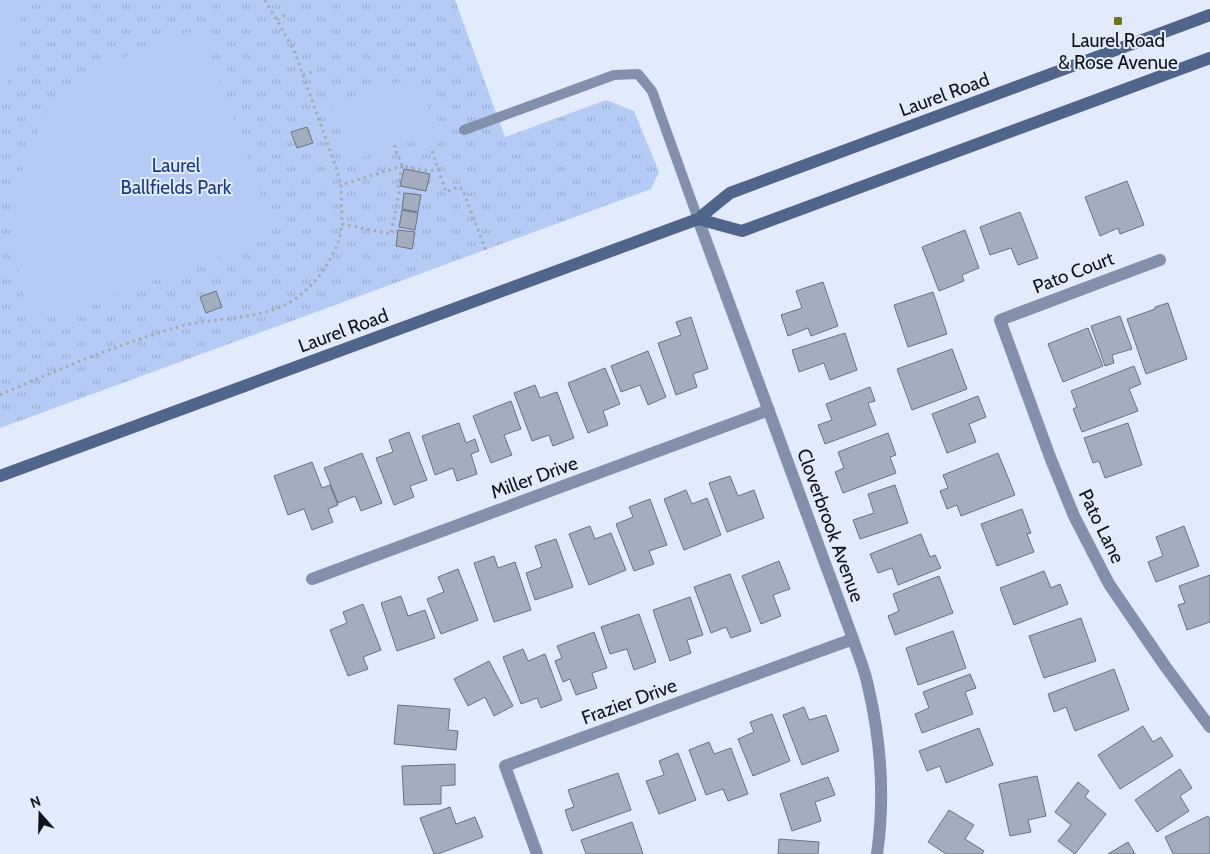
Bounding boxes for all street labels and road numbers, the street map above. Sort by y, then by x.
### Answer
street label: Laurel Road [896,68,992,121]
street label: Pato Court [1029,246,1117,298]
street label: Laurel Road [295,304,391,357]
street label: Cloverbrook Avenue [792,445,869,605]
street label: Miller Drive [488,451,581,504]
street label: Pato Lane [1074,485,1129,567]
street label: Frazier Drive [578,674,680,729]

